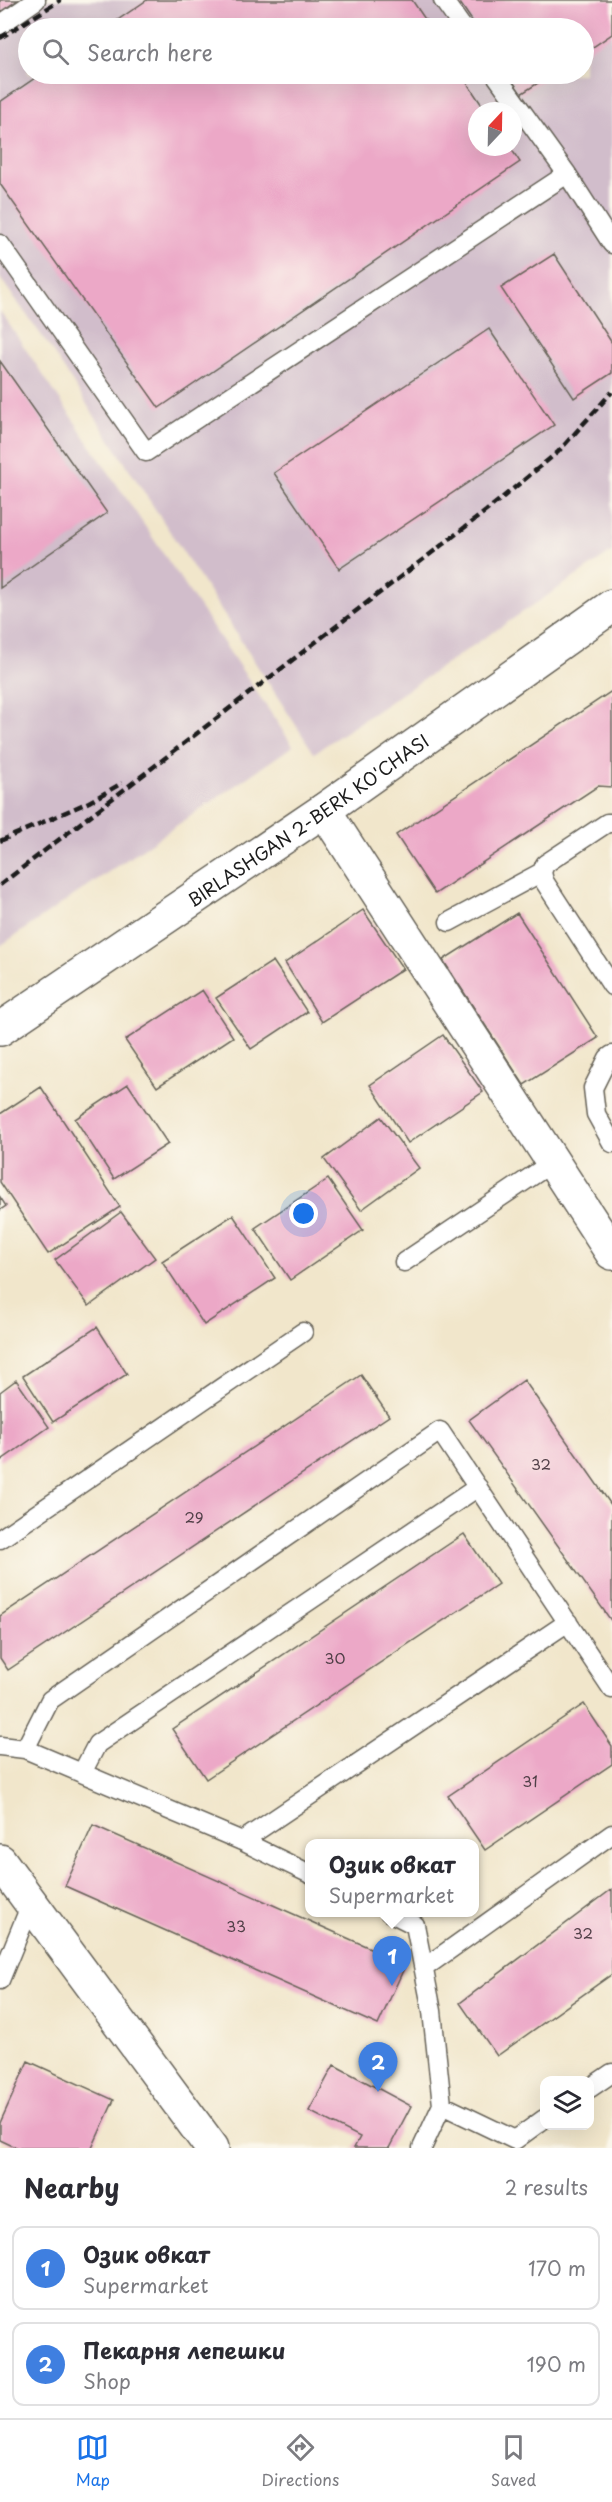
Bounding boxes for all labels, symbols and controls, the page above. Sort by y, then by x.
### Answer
search box [18,18,594,84]
icon: search [39,35,72,68]
text: Search here [87,35,213,68]
north arrow [468,102,522,156]
street label: BIRLASHGAN 2-BERK KO'CHASI [181,727,434,913]
your location [289,1199,318,1228]
house number: 32 [531,1452,551,1475]
house number: 29 [184,1505,204,1528]
house number: 30 [325,1646,345,1669]
house number: 31 [522,1769,538,1792]
popup [305,1839,479,1917]
text: Озик овкат [329,1847,455,1880]
text: Supermarket [329,1880,454,1910]
house number: 33 [226,1914,246,1937]
house number: 32 [573,1921,593,1944]
pin: 1 [372,1936,412,1986]
pin: 2 [358,2042,398,2092]
map controls [540,2076,594,2130]
button: layers [540,2076,594,2130]
text: Nearby [24,2168,119,2207]
text: 2 results [505,2172,588,2202]
text: Озик овкат [83,2237,210,2270]
text: 1 [41,2253,50,2283]
text: 170 m [528,2253,586,2283]
text: Supermarket [83,2270,209,2300]
text: Пекарня лепешки [83,2333,286,2366]
text: 2 [38,2349,53,2379]
text: 190 m [527,2349,586,2379]
text: Shop [83,2366,131,2396]
tab: Map [76,2431,110,2491]
tab: Directions [261,2431,339,2491]
tab: Saved [491,2431,536,2491]

